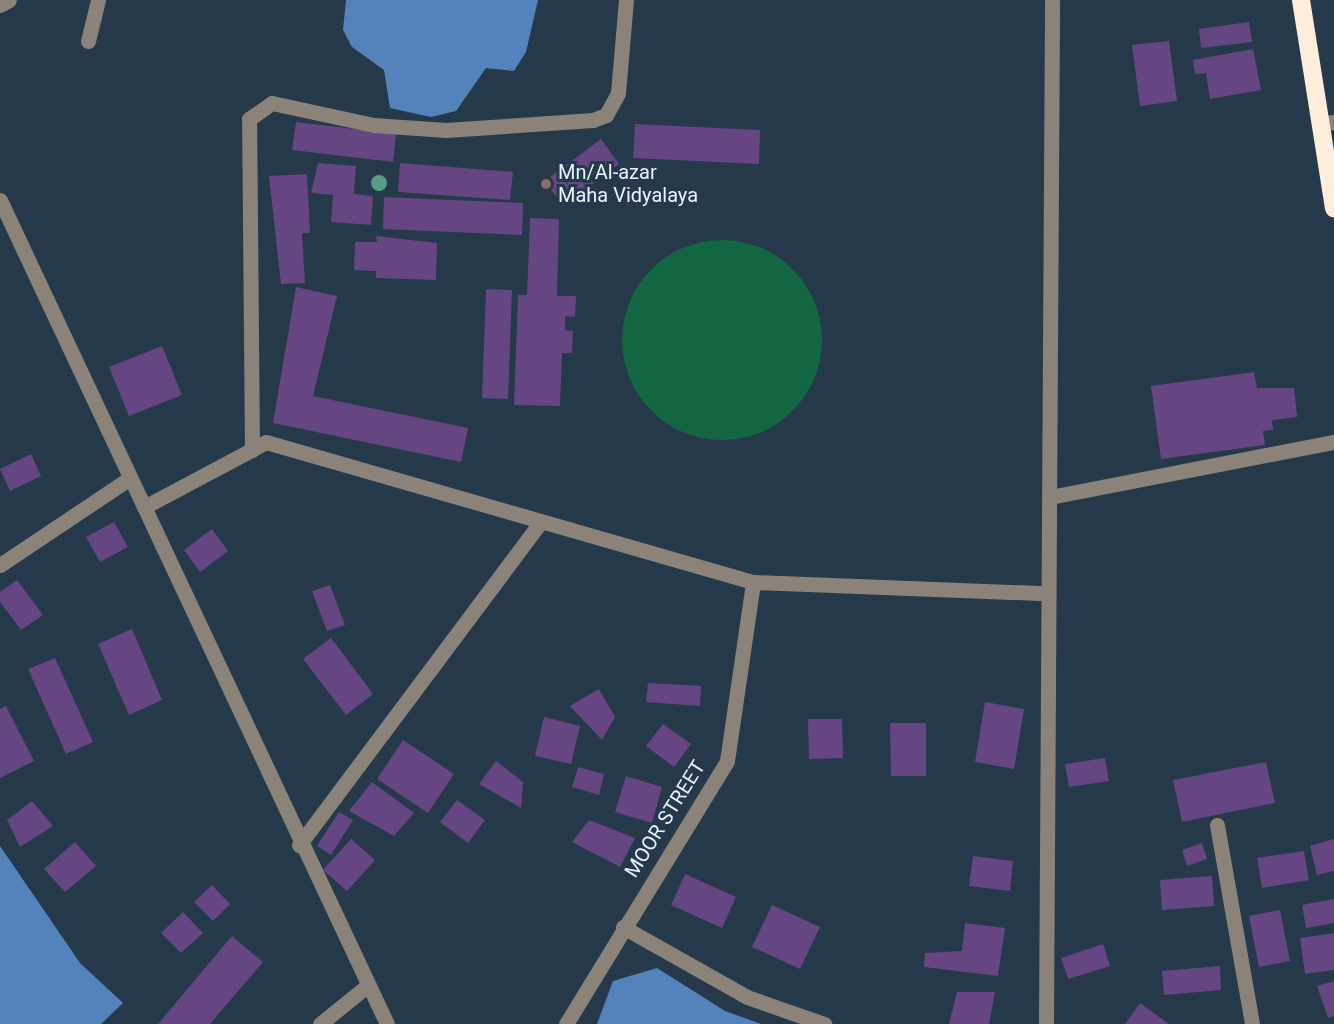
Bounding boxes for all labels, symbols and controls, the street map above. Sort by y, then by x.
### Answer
place label: Mn/Al-azar Maha Vidyalaya [558,160,698,207]
marker: Mn/Al-azar Maha Vidyalaya [539,177,553,191]
street label: MOOR STREET [620,756,710,882]

